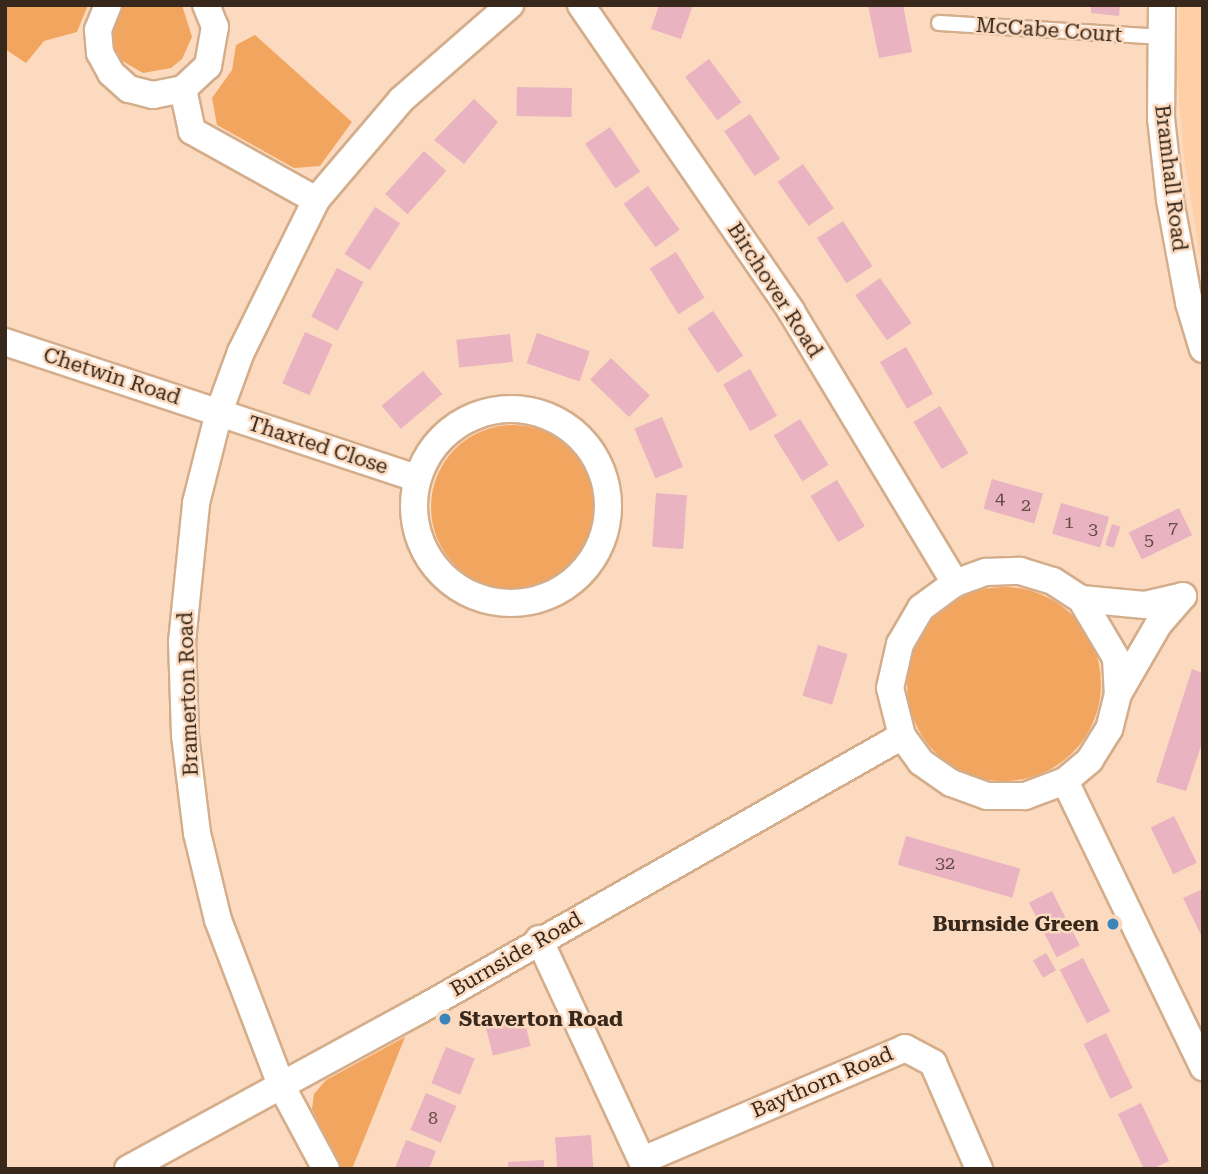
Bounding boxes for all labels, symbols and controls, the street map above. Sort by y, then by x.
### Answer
street label: McCabe Court [975,12,1123,48]
street label: Bramhall Road [1150,103,1192,253]
street label: Birchover Road [722,218,828,362]
street label: Chetwin Road [40,342,184,410]
street label: Thaxted Close [245,410,391,480]
house number: 4 [995,487,1005,509]
house number: 2 [1021,494,1031,516]
house number: 1 [1064,511,1074,533]
house number: 7 [1168,517,1178,539]
house number: 3 [1088,518,1098,540]
house number: 5 [1144,529,1154,551]
street label: Bramerton Road [173,611,203,777]
house number: 32 [935,852,955,874]
street label: Burnside Road [446,906,586,1002]
place label: Burnside Green [932,911,1099,937]
marker: Burnside Green [1105,916,1121,932]
place label: Staverton Road [459,1006,623,1032]
marker: Staverton Road [437,1011,453,1027]
street label: Baythorn Road [747,1041,897,1123]
house number: 8 [428,1107,438,1129]

